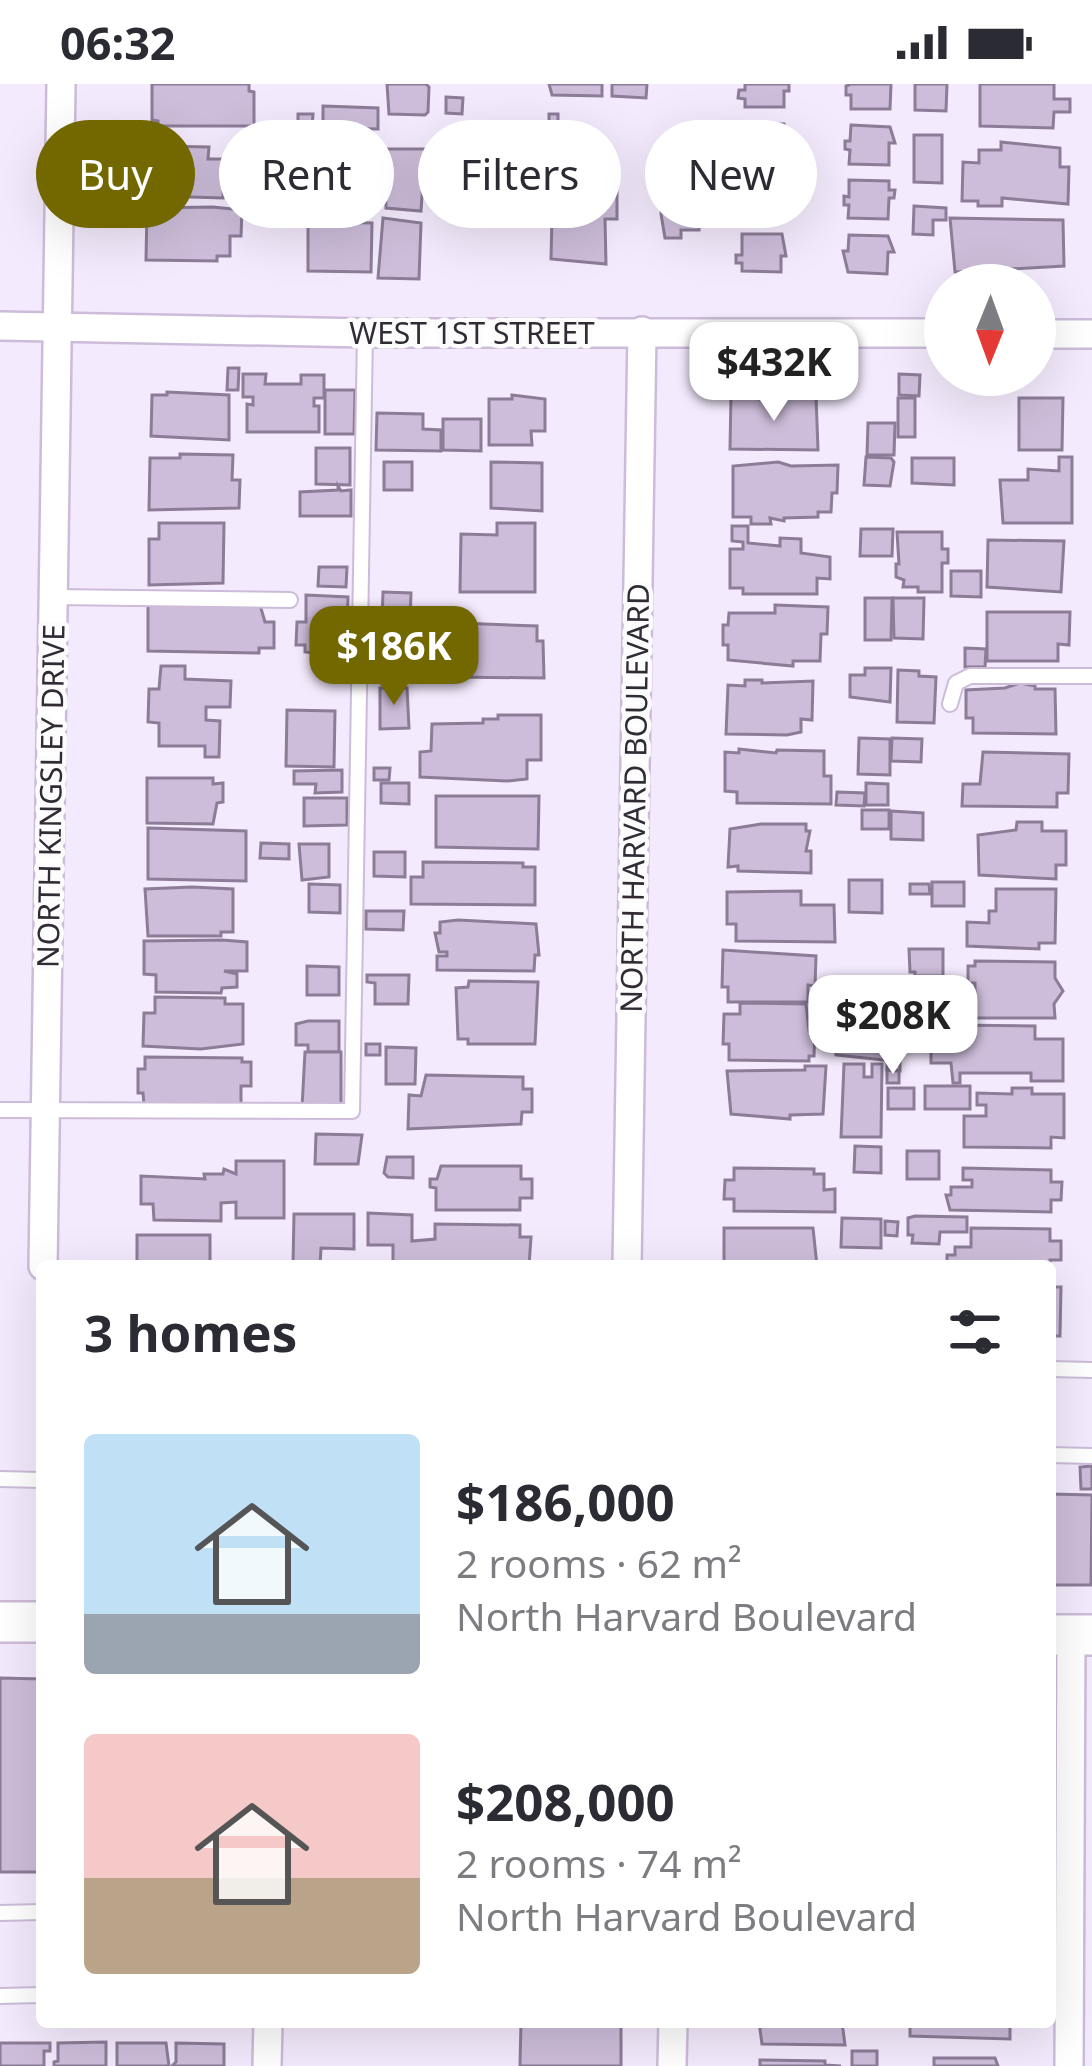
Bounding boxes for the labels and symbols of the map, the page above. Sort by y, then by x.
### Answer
north arrow [924,264,1056,396]
street label: WEST 1ST STREET [349,312,595,353]
pin: $432K [690,322,858,424]
street label: NORTH HARVARD BOULEVARD [610,583,658,1013]
pin: $186K [310,606,478,708]
street label: NORTH KINGSLEY DRIVE [27,624,73,968]
pin: $208K [809,975,977,1077]

